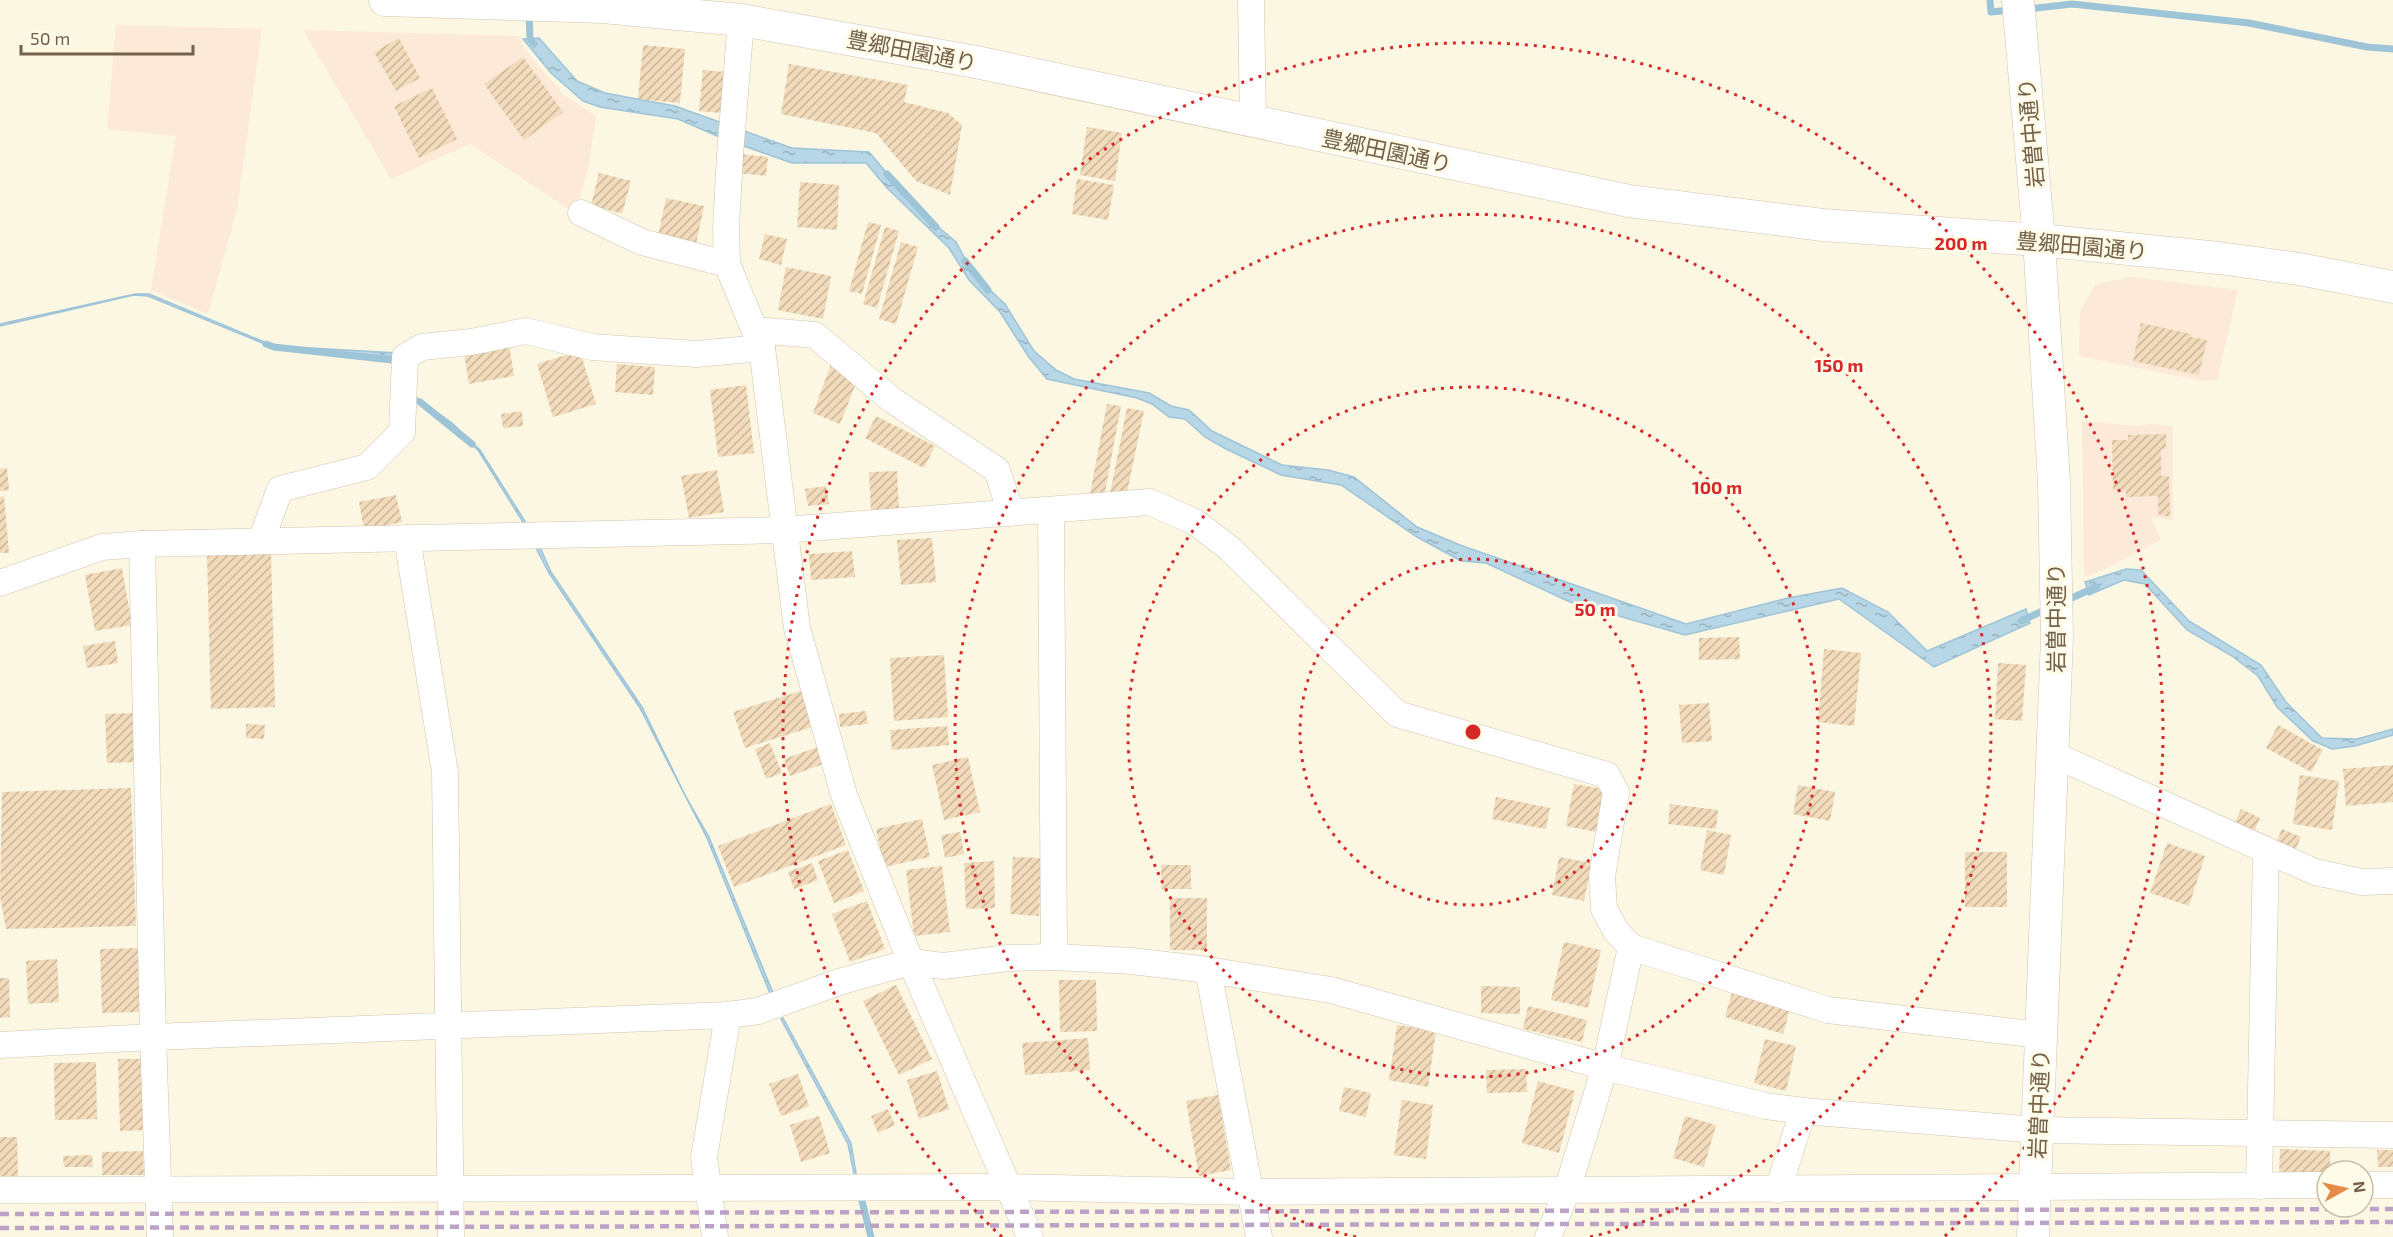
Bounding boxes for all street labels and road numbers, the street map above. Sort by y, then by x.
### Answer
street label: 豊郷田園通り [845,25,979,75]
street label: 岩曽中通り [2012,77,2048,189]
street label: 豊郷田園通り [1320,124,1454,176]
street label: 豊郷田園通り [2015,226,2149,264]
street label: 岩曽中通り [2042,563,2068,673]
street label: 岩曽中通り [2023,1049,2053,1159]

